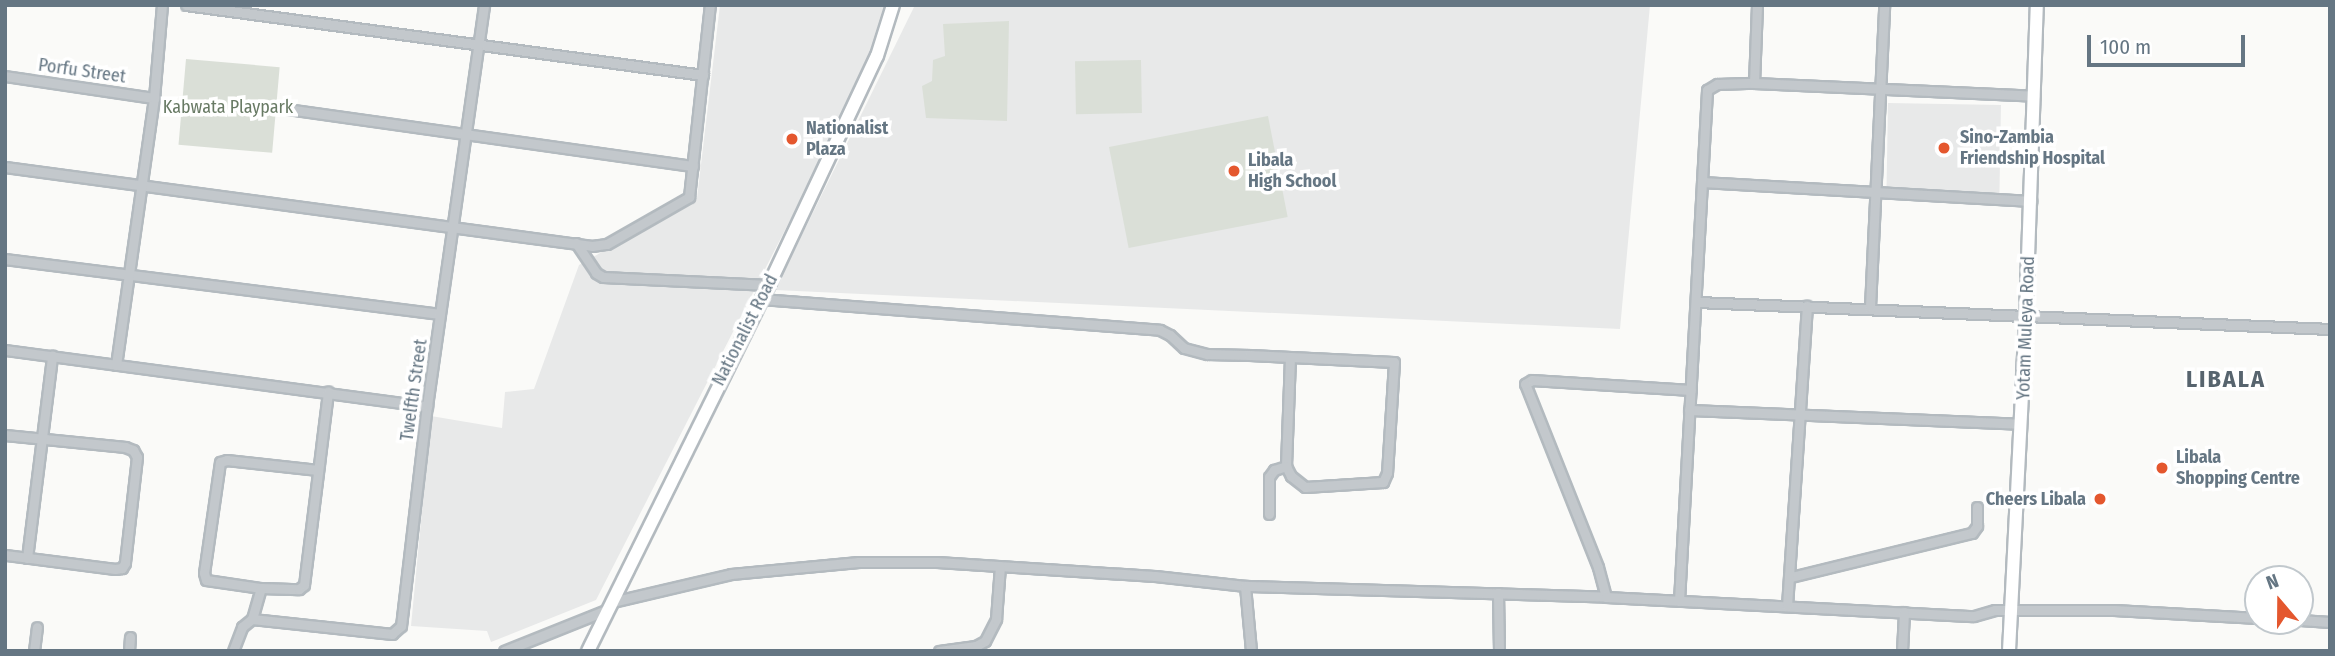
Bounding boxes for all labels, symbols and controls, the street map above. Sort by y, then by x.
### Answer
scale bar [2090,21,2248,65]
text: 100 m [2100,34,2151,60]
street label: Porfu Street [37,54,127,88]
park label: Kabwata Playpark [163,96,293,118]
place label: Nationalist Plaza [806,118,888,160]
place label: Sino-Zambia Friendship Hospital [1960,127,2105,170]
marker: Nationalist Plaza [784,131,800,147]
marker: Sino-Zambia Friendship Hospital [1934,138,1954,158]
place label: Libala High School [1248,150,1336,192]
marker: Libala High School [1226,163,1242,179]
street label: Yotam Muleya Road [2013,256,2039,400]
street label: Nationalist Road [708,271,782,389]
street label: Twelfth Street [396,338,432,442]
district label: LIBALA [2187,366,2265,394]
place label: Libala Shopping Centre [2176,447,2300,490]
marker: Libala Shopping Centre [2154,460,2170,476]
place label: Cheers Libala [1986,488,2086,510]
marker: Cheers Libala [2092,491,2108,507]
north arrow [2244,565,2314,635]
text: N [2263,569,2282,594]

